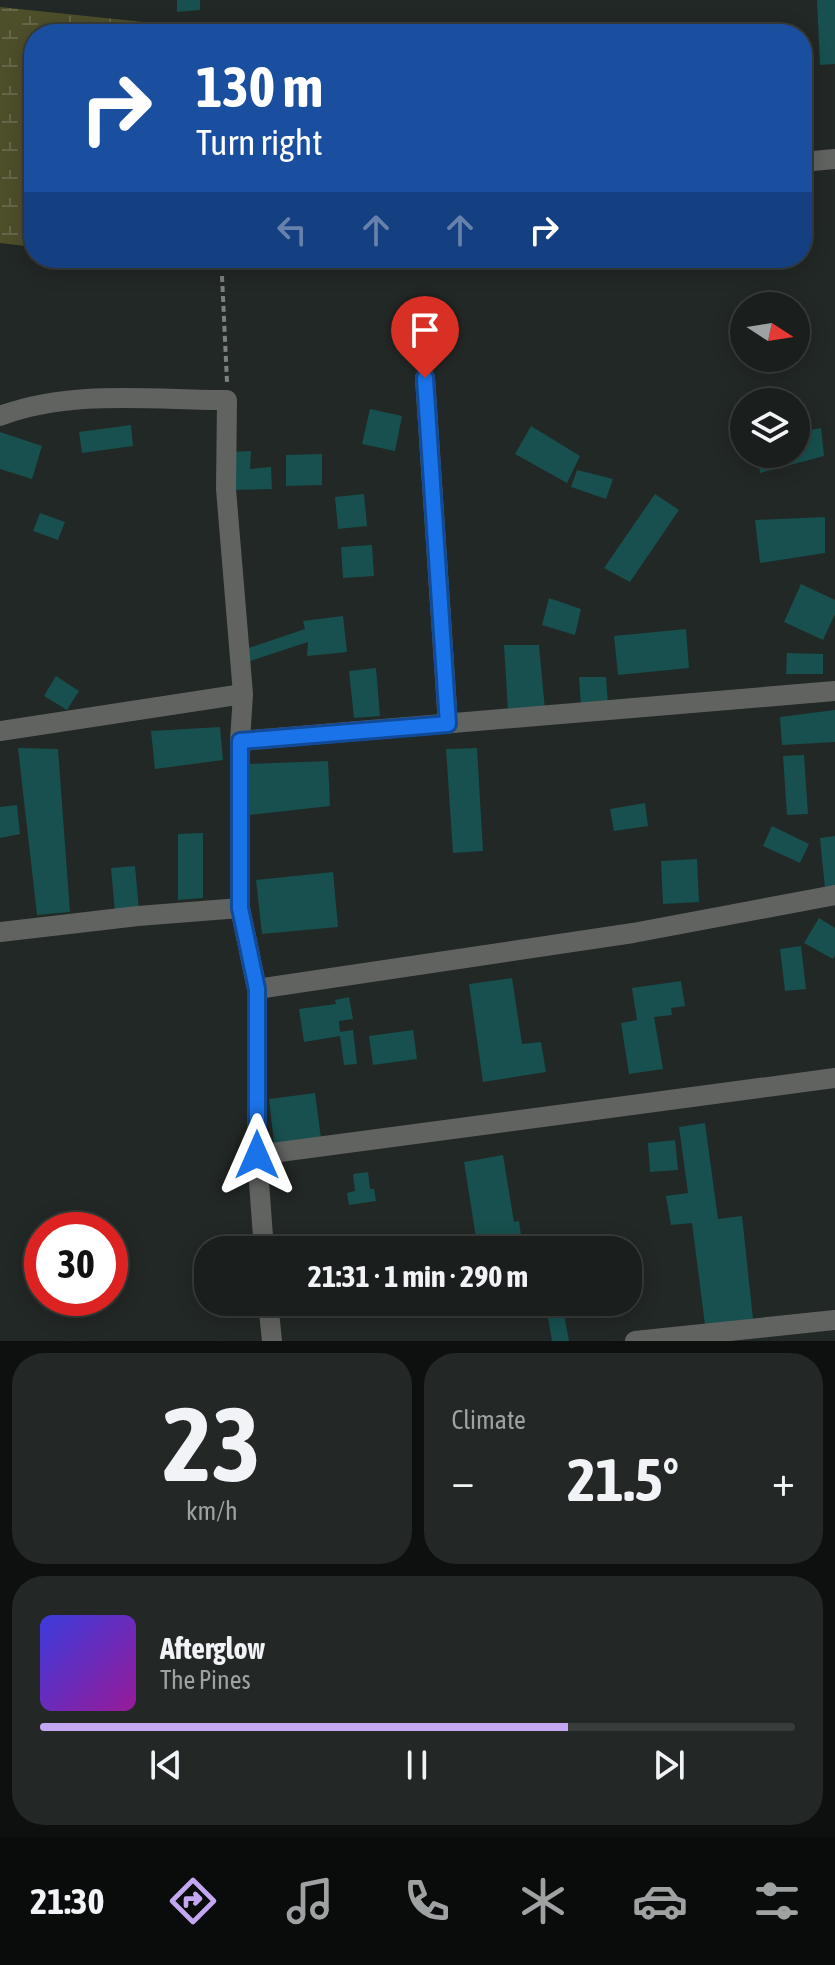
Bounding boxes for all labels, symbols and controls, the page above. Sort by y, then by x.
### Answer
text: 130 m [196,55,323,119]
icon: right [64,56,168,160]
text: Turn right [196,121,323,163]
icon: left [270,208,314,252]
icon: ahead [354,208,398,252]
icon: ahead [438,208,482,252]
icon: right [522,208,566,252]
north arrow [730,292,810,372]
map controls [730,292,810,468]
pin [391,296,459,378]
icon: arrive [403,308,447,352]
button: layers [730,388,810,468]
position arrow [215,1113,299,1197]
speed limit sign: 30 [24,1212,128,1316]
text: 21:31 · 1 min · 290 m [308,1259,528,1293]
text: 23 [163,1384,261,1503]
text: Climate [452,1405,526,1435]
text: 21.5° [567,1445,679,1514]
text: − [452,1455,474,1505]
text: + [772,1455,795,1505]
text: km/h [186,1496,238,1526]
text: Afterglow [160,1631,265,1665]
text: The Pines [160,1665,251,1695]
icon: previous [144,1743,188,1787]
icon: pause [395,1743,439,1787]
icon: next [647,1743,691,1787]
icon: directions [165,1873,221,1929]
icon: music [282,1873,338,1929]
icon: phone [399,1873,455,1929]
icon: climate [515,1873,571,1929]
icon: car [632,1873,688,1929]
icon: filters [749,1873,805,1929]
text: 21:30 [30,1880,104,1922]

